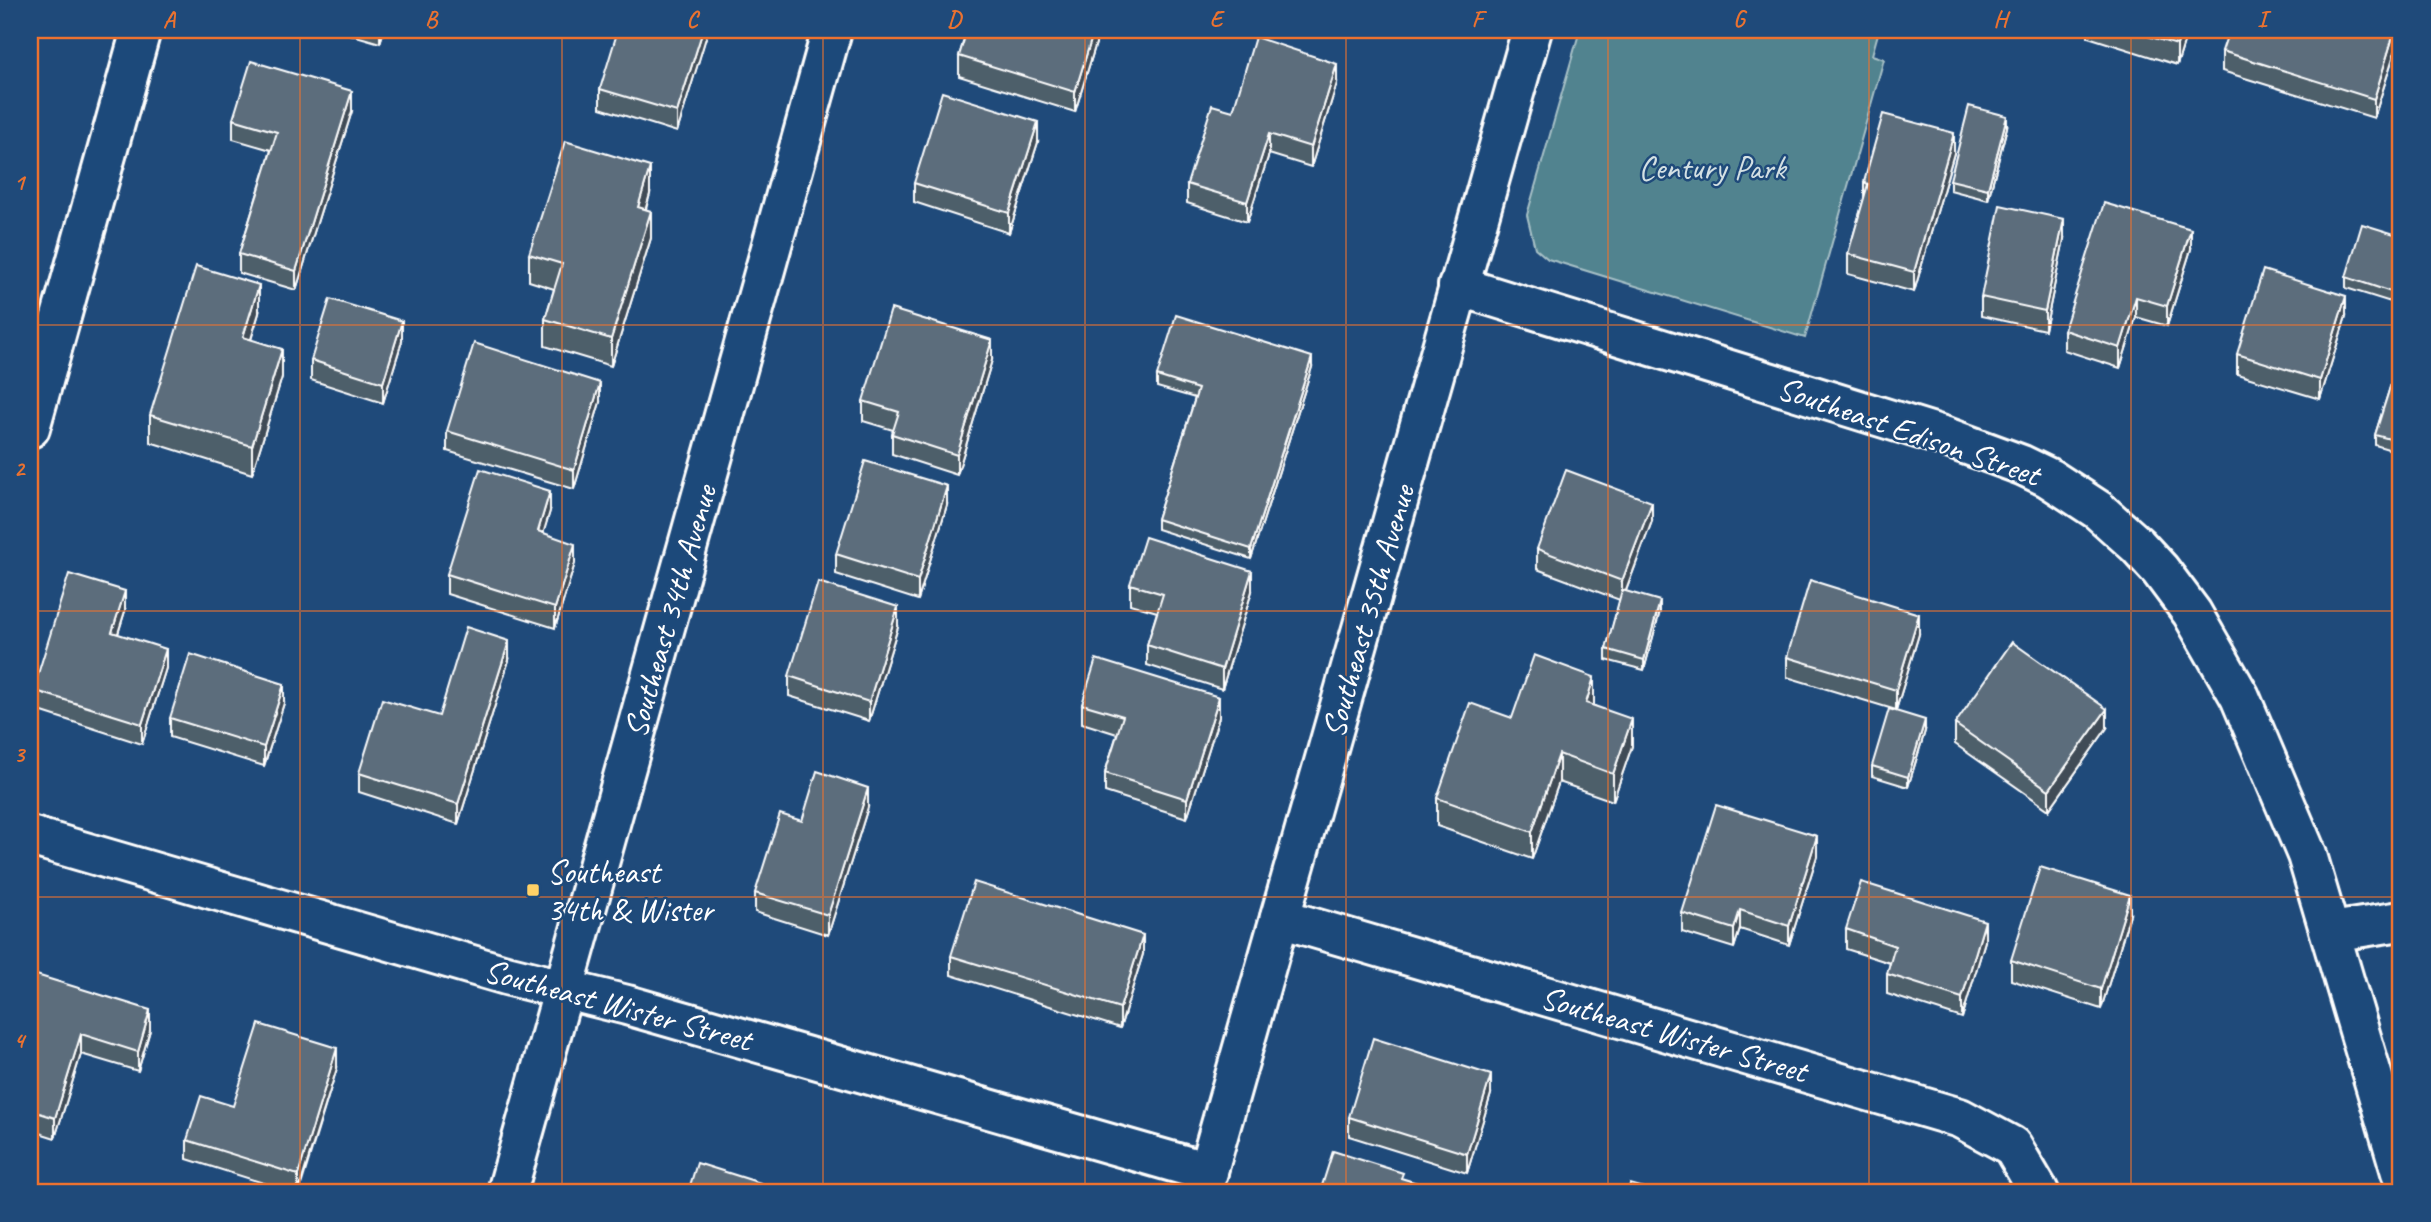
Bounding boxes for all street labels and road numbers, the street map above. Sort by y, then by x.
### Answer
street label: Southeast Edison Street [1772,366,2048,496]
street label: Southeast 34th Avenue [614,478,727,742]
street label: Southeast 35th Avenue [1312,478,1425,742]
street label: Southeast Wister Street [480,949,759,1062]
street label: Southeast Wister Street [1536,976,1814,1093]

